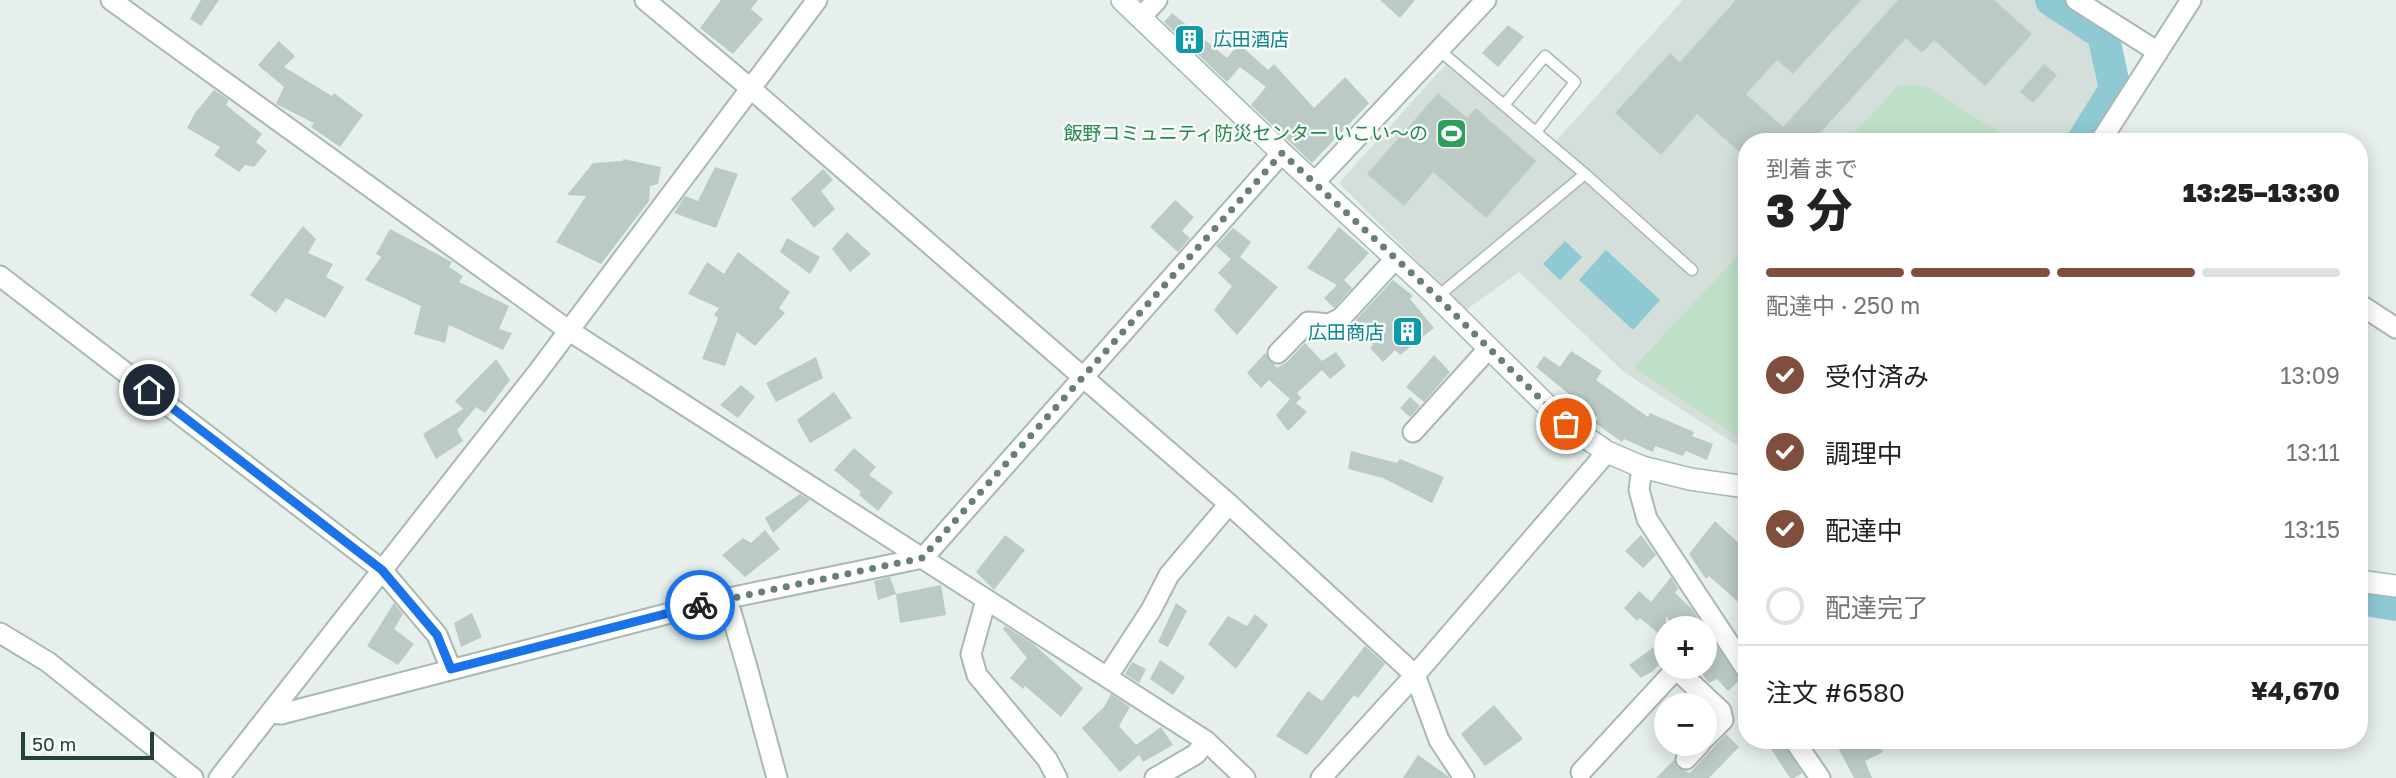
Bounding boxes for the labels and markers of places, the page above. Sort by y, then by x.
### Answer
building icon: 広田酒店 [1173,22,1207,56]
place label: 広田酒店 [1213,27,1289,50]
sports icon: 飯野コミュニティ防災センター いこい～の [1434,116,1468,150]
place label: 飯野コミュニティ防災センター いこい～の [1063,121,1428,144]
building icon: 広田商店 [1390,315,1424,349]
place label: 広田商店 [1308,320,1384,343]
pin [119,360,179,420]
pin [1536,394,1596,454]

